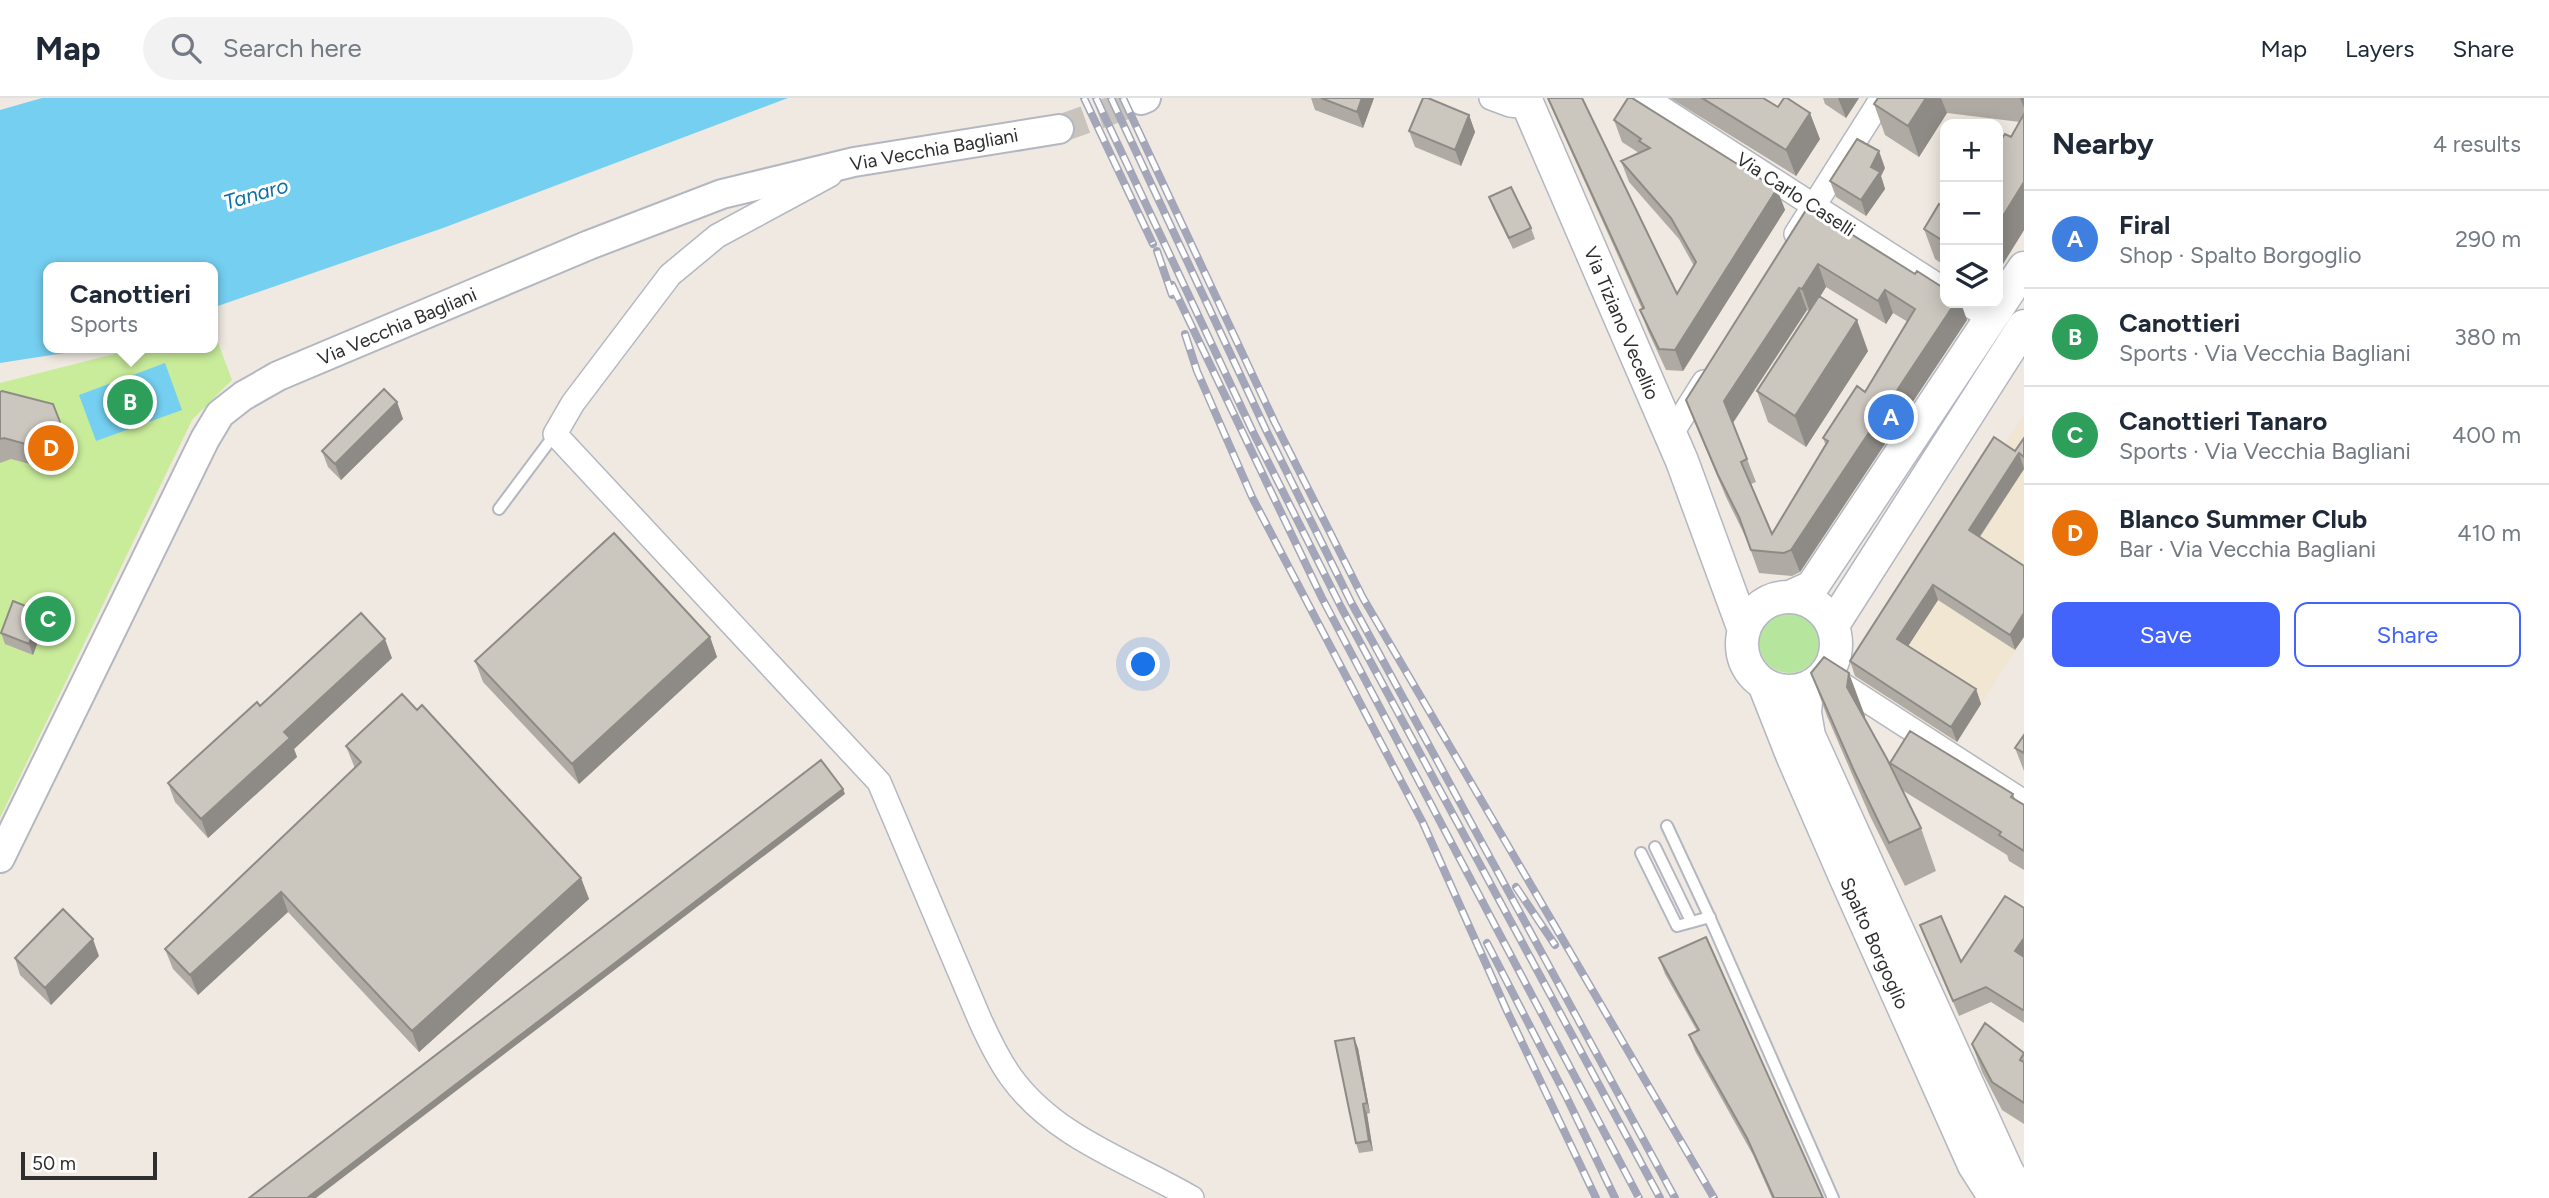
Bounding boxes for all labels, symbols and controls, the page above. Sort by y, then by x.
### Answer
search box [143,17,633,80]
text: Map [35,29,101,68]
icon: search [167,29,205,67]
text: Search here [223,32,362,64]
text: Map [2260,34,2307,63]
text: Layers [2345,34,2414,63]
text: Share [2452,34,2514,63]
map controls [1940,119,2003,308]
button: + [1940,119,2003,182]
street label: Via Vecchia Bagliani [848,123,1020,176]
text: Nearby [2052,125,2154,162]
text: 4 results [2433,130,2521,158]
street label: Via Carlo Caselli [1732,147,1859,241]
water label: Tanaro [221,172,291,215]
button: − [1940,182,2003,245]
text: Firal [2119,209,2170,241]
text: A [2067,225,2083,253]
text: 290 m [2455,225,2521,253]
text: Shop · Spalto Borgoglio [2119,241,2362,269]
street label: Via Tiziano Vecellio [1579,243,1664,403]
button: layers [1940,245,2003,308]
popup [43,262,218,353]
text: Canottieri [70,278,191,310]
street label: Via Vecchia Bagliani [314,283,480,370]
text: Canottieri [2119,307,2240,339]
text: Sports [70,310,138,338]
text: B [2068,323,2082,351]
text: 380 m [2454,323,2521,351]
text: Sports · Via Vecchia Bagliani [2119,339,2411,367]
pin: B [107,376,153,428]
pin: A [1868,391,1914,443]
text: Canottieri Tanaro [2119,405,2327,437]
text: C [2067,421,2083,449]
text: 400 m [2452,421,2521,449]
pin: D [28,422,74,474]
text: Sports · Via Vecchia Bagliani [2119,437,2411,465]
text: Blanco Summer Club [2119,503,2367,535]
text: D [2067,519,2083,547]
text: 410 m [2457,519,2521,547]
text: Bar · Via Vecchia Bagliani [2119,535,2376,563]
pin: C [25,593,71,645]
button: Save [2052,602,2280,667]
button: Share [2294,602,2521,667]
your location [1126,647,1160,681]
street label: Spalto Borgoglio [1835,874,1914,1013]
scale bar [21,1149,158,1181]
text: 50 m [32,1152,76,1175]

